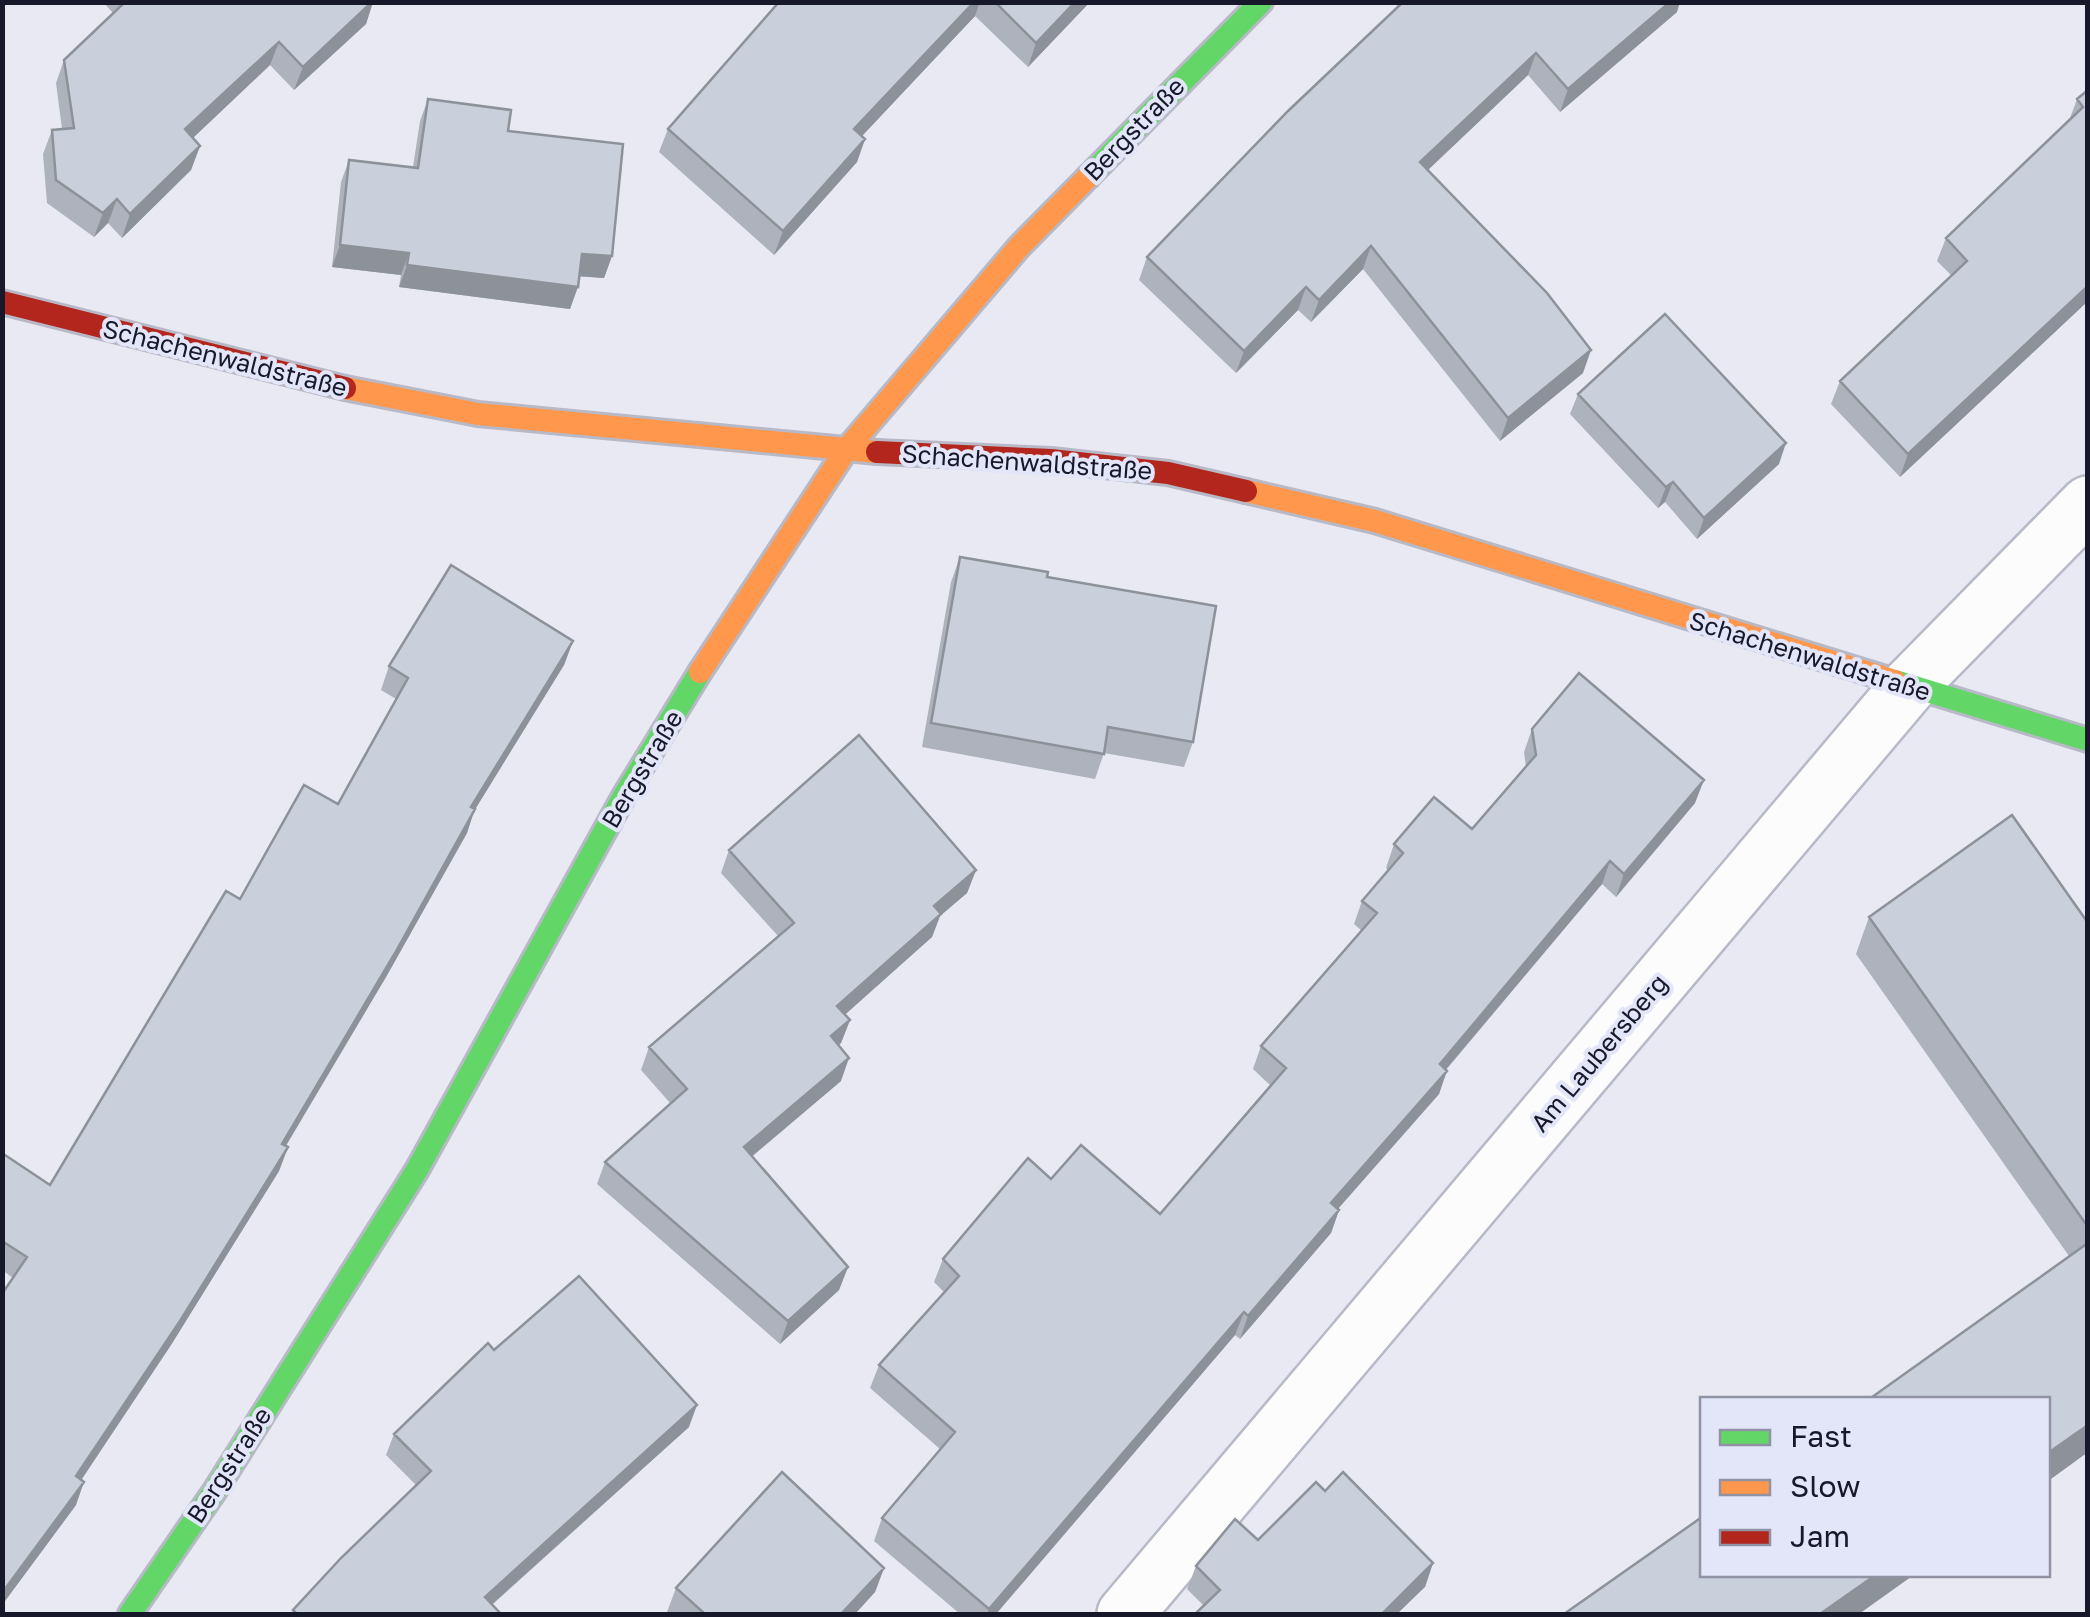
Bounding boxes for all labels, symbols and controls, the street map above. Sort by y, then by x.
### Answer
street label: Bergstraße [1077,70,1191,187]
street label: Schachenwaldstraße [100,312,350,403]
street label: Schachenwaldstraße [901,437,1153,486]
street label: Schachenwaldstraße [1686,604,1935,707]
street label: Bergstraße [594,704,689,833]
street label: Am Laubersberg [1524,967,1674,1138]
legend [1700,1397,2050,1577]
street label: Bergstraße [180,1401,278,1529]
text: Fast [1790,1418,1852,1454]
text: Slow [1790,1468,1861,1504]
text: Jam [1790,1518,1850,1554]

